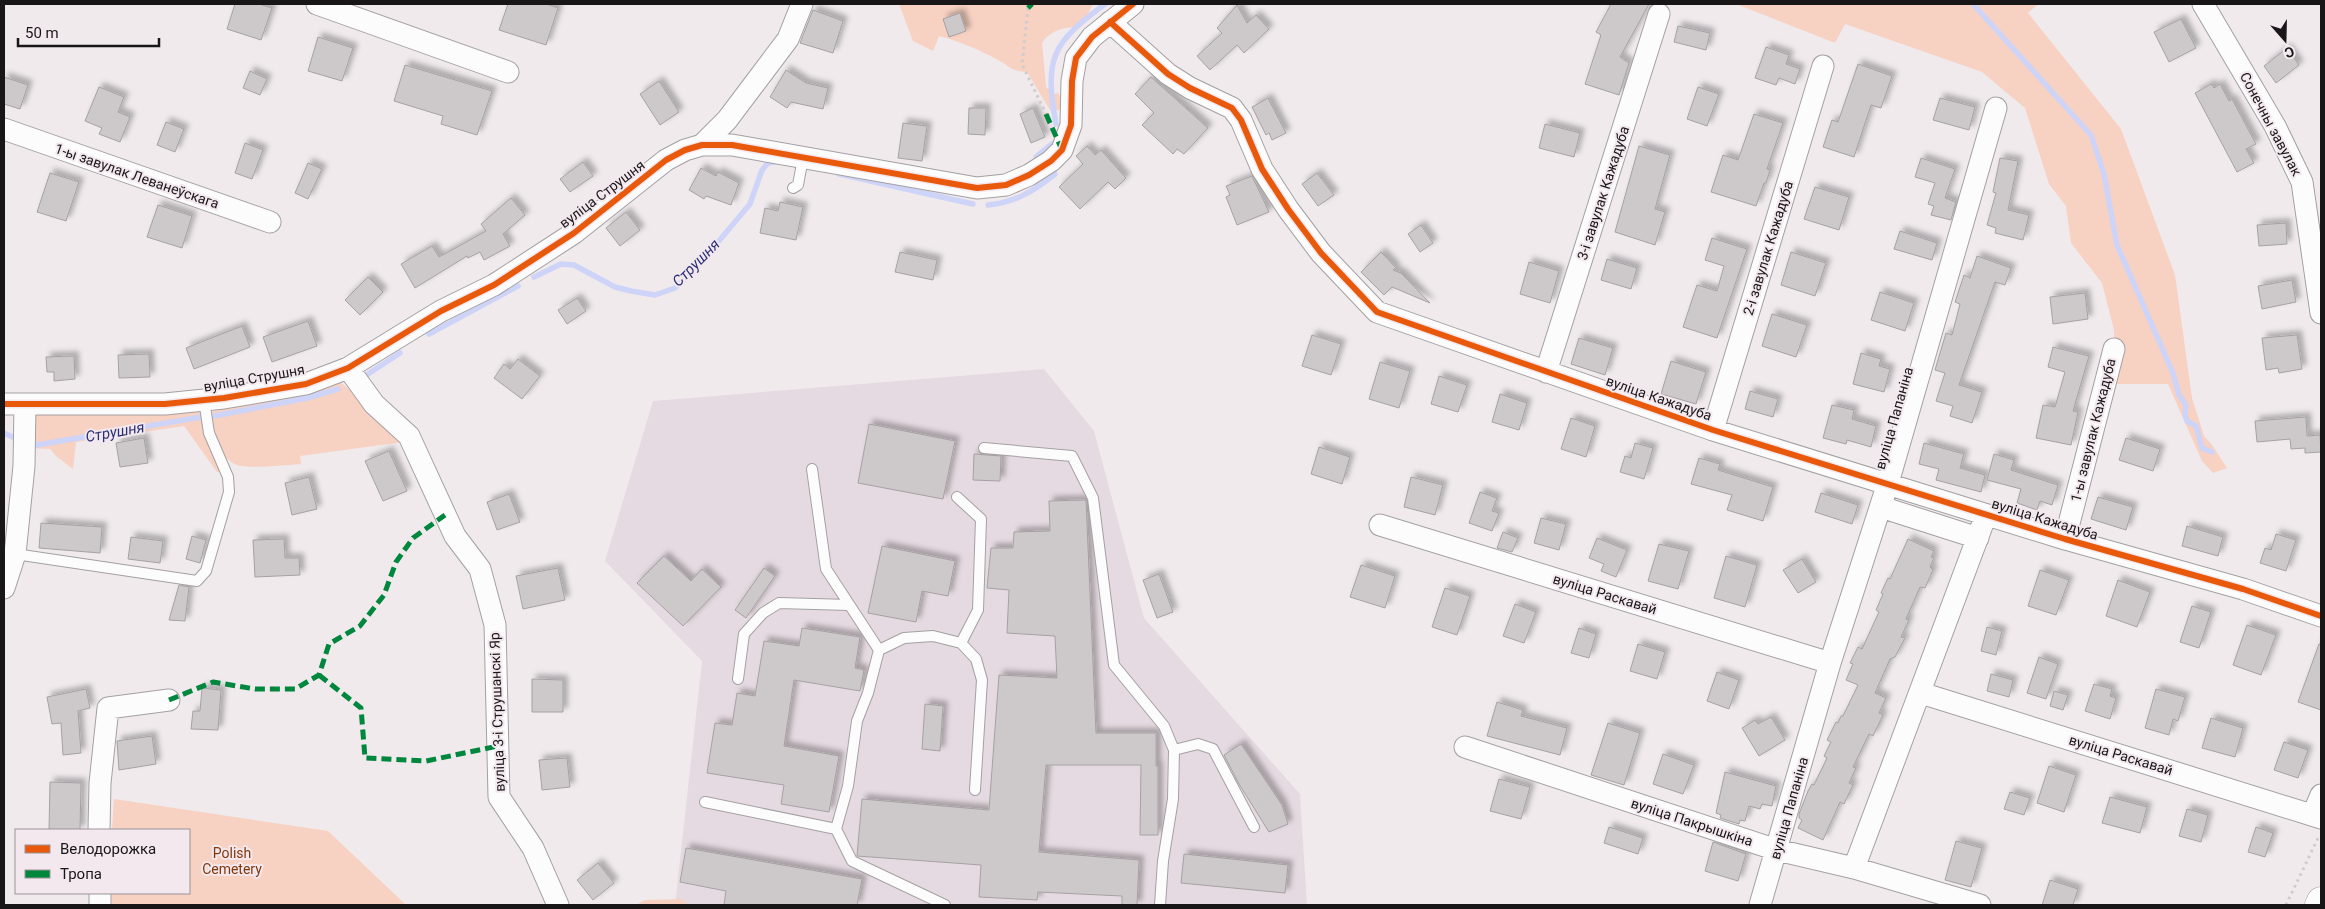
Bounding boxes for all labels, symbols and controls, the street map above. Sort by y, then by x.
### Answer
scale bar [18,15,159,47]
north arrow [2260,15,2310,65]
text: 50 m [25,24,59,42]
text: С [2282,43,2296,61]
street label: Сонечны завулак [2237,70,2305,179]
street label: 3-і завулак Кажадуба [1574,124,1632,262]
street label: 1-ы завулак Леванеўскага [53,140,221,212]
street label: вуліца Струшня [556,157,648,231]
street label: 2-і завулак Кажадуба [1740,179,1796,317]
water label: Струшня [669,236,723,290]
street label: 1-ы завулак Кажадуба [2067,357,2119,503]
street label: вуліца Струшня [202,361,306,395]
street label: вуліца Папаніна [1872,365,1916,471]
street label: вуліца Кажадуба [1604,372,1714,424]
water label: Струшня [84,418,146,446]
street label: вуліца Кажадуба [1990,495,2100,543]
street label: вуліца Раскавай [1551,571,1659,617]
street label: вуліца 3-і Струшанскі Яр [486,632,508,792]
street label: вуліца Раскавай [2067,732,2175,778]
street label: вуліца Папаніна [1767,755,1811,861]
street label: вуліца Пакрышкіна [1629,795,1755,849]
legend [15,829,190,894]
text: Велодорожка [60,840,156,858]
park label: Polish Cemetery [202,845,262,877]
text: Тропа [60,865,102,883]

